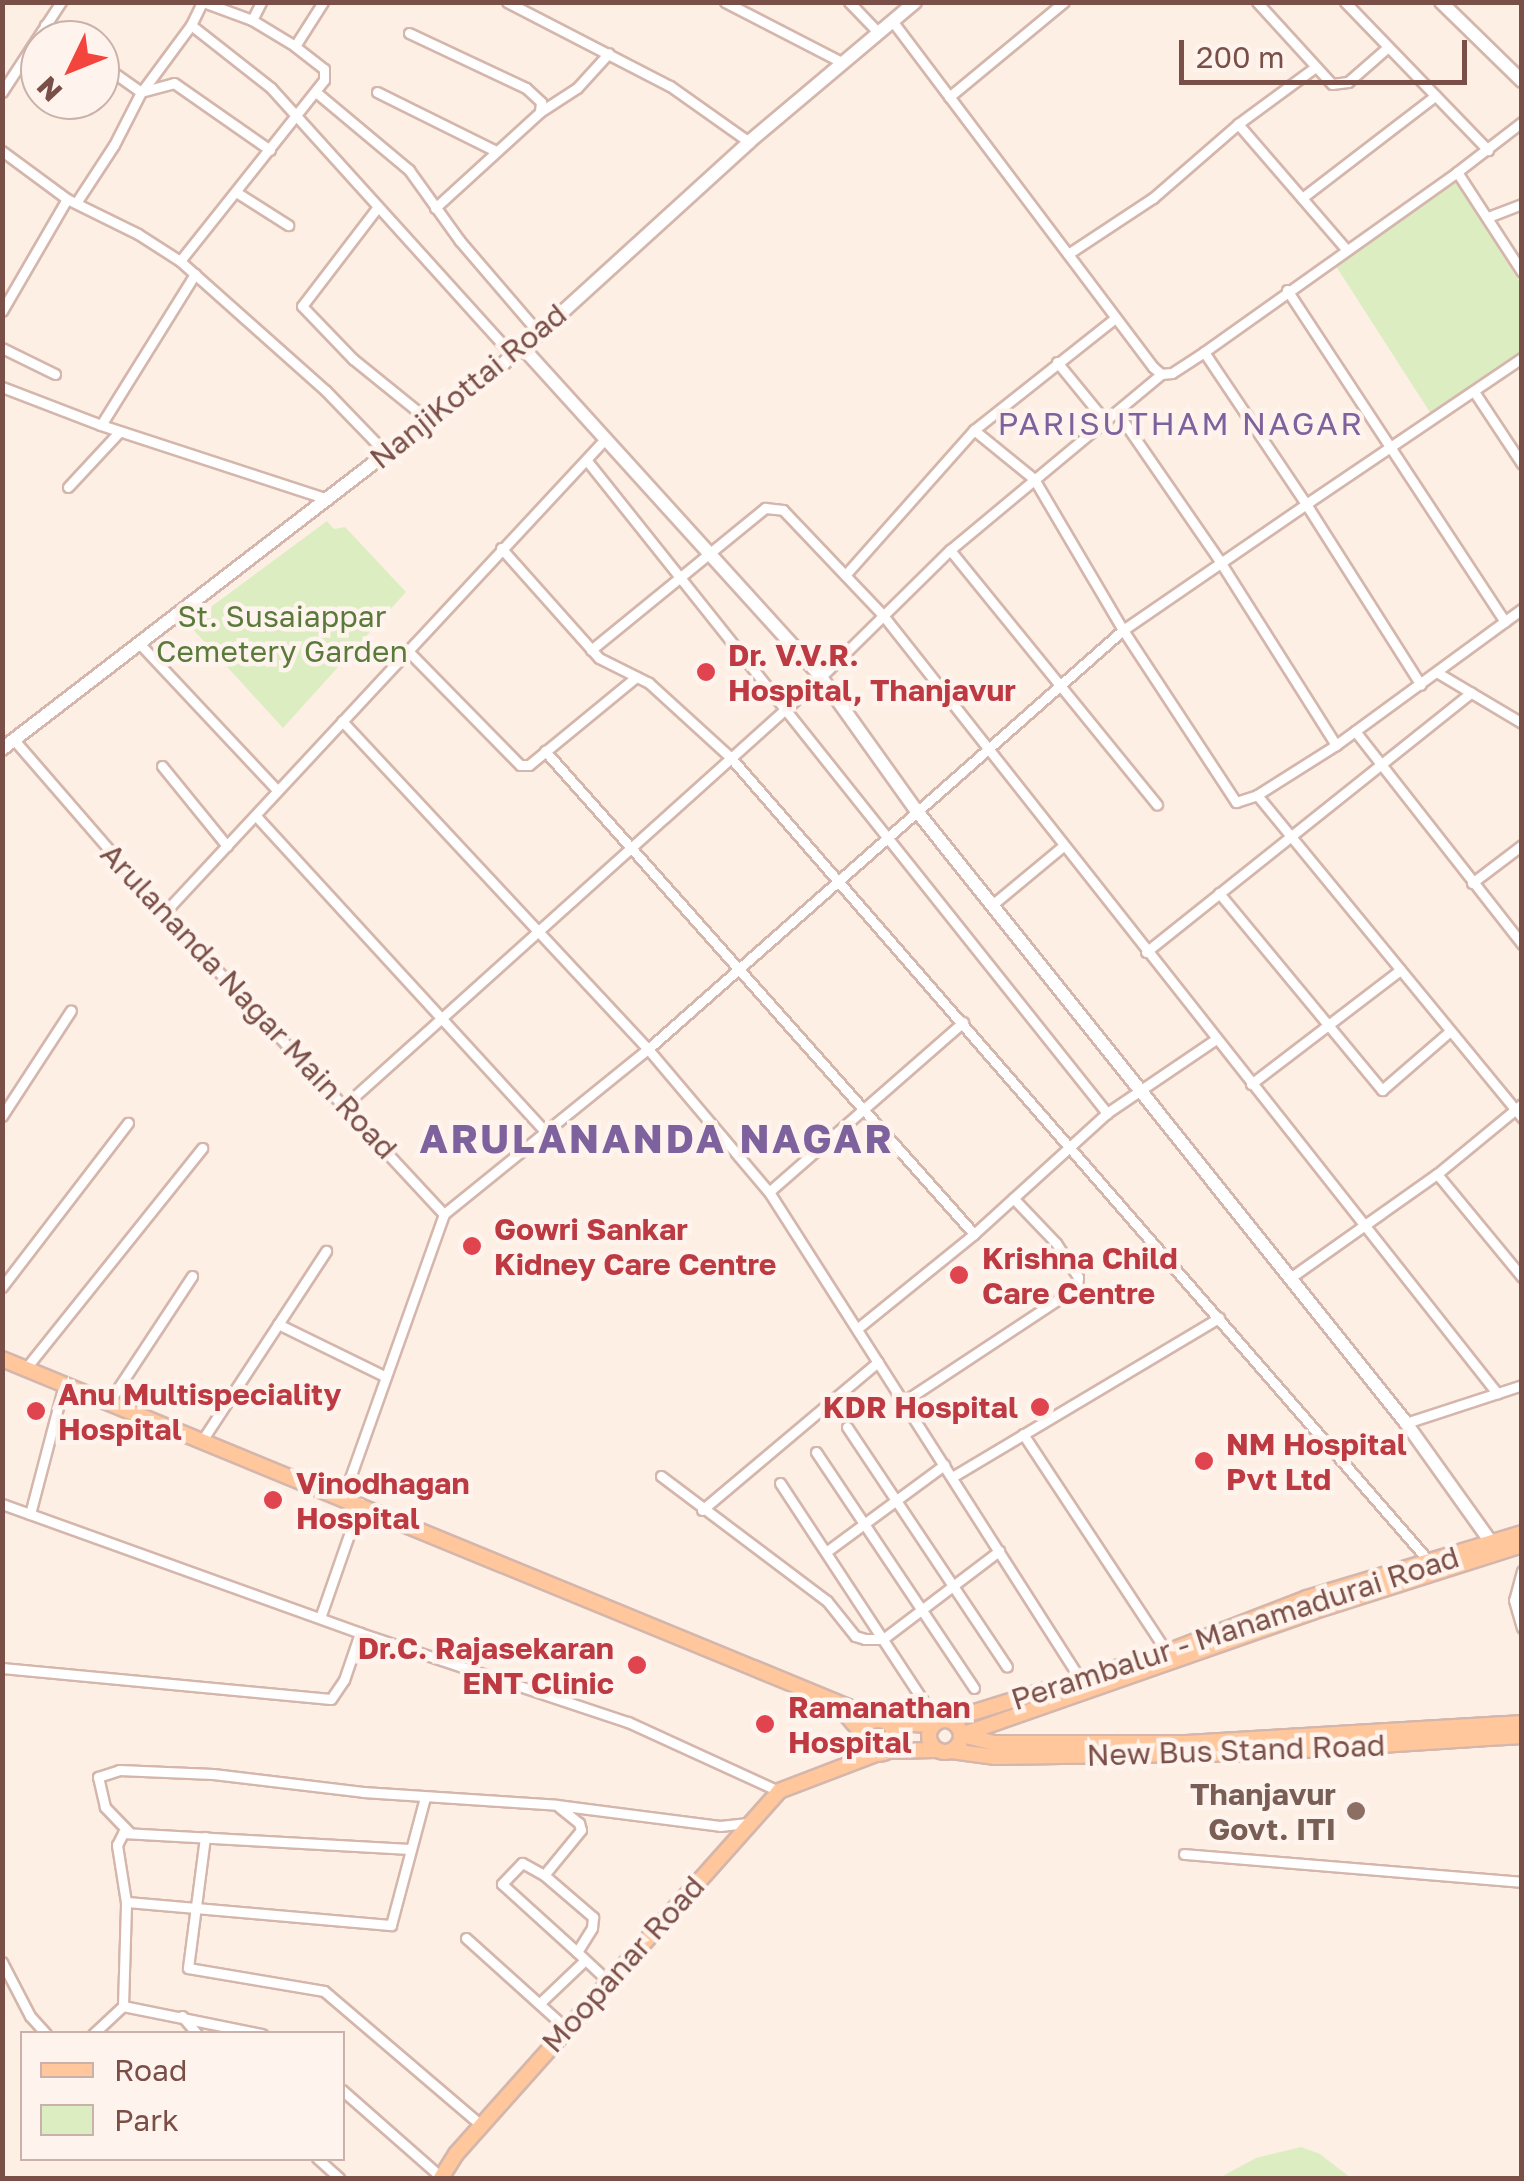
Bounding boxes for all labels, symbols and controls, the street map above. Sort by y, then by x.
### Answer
north arrow [20,20,120,120]
scale bar [1184,20,1472,82]
text: 200 m [1196,39,1285,75]
text: N [30,70,68,108]
street label: NanjiKottai Road [363,296,573,476]
district label: PARISUTHAM NAGAR [998,404,1364,442]
park label: St. Susaiappar Cemetery Garden [156,598,408,668]
place label: Dr. V.V.R. Hospital, Thanjavur [728,637,1016,708]
marker: Dr. V.V.R. Hospital, Thanjavur [693,659,719,685]
street label: Arulananda Nagar Main Road [93,836,405,1166]
district label: ARULANANDA NAGAR [420,1114,894,1162]
place label: Gowri Sankar Kidney Care Centre [494,1211,776,1282]
marker: Gowri Sankar Kidney Care Centre [459,1233,485,1259]
place label: Krishna Child Care Centre [982,1240,1178,1310]
marker: Krishna Child Care Centre [946,1262,972,1288]
place label: Anu Multispeciality Hospital [58,1376,341,1446]
place label: KDR Hospital [823,1389,1018,1425]
marker: KDR Hospital [1027,1394,1053,1420]
marker: Anu Multispeciality Hospital [23,1398,49,1424]
place label: NM Hospital Pvt Ltd [1226,1426,1407,1496]
marker: NM Hospital Pvt Ltd [1191,1448,1217,1474]
place label: Vinodhagan Hospital [296,1465,470,1536]
marker: Vinodhagan Hospital [260,1487,286,1513]
street label: Perambalur - Manamadurai Road [1007,1538,1463,1718]
place label: Dr.C. Rajasekaran ENT Clinic [358,1630,614,1700]
marker: Dr.C. Rajasekaran ENT Clinic [624,1652,650,1678]
place label: Ramanathan Hospital [788,1689,971,1760]
marker: Ramanathan Hospital [752,1711,778,1737]
street label: New Bus Stand Road [1086,1727,1386,1773]
place label: Thanjavur Govt. ITI [1190,1776,1336,1846]
marker: Thanjavur Govt. ITI [1345,1800,1367,1822]
street label: Moopanar Road [534,1868,712,2060]
legend [20,2031,345,2161]
text: Road [114,2052,188,2088]
text: Park [114,2102,179,2138]

